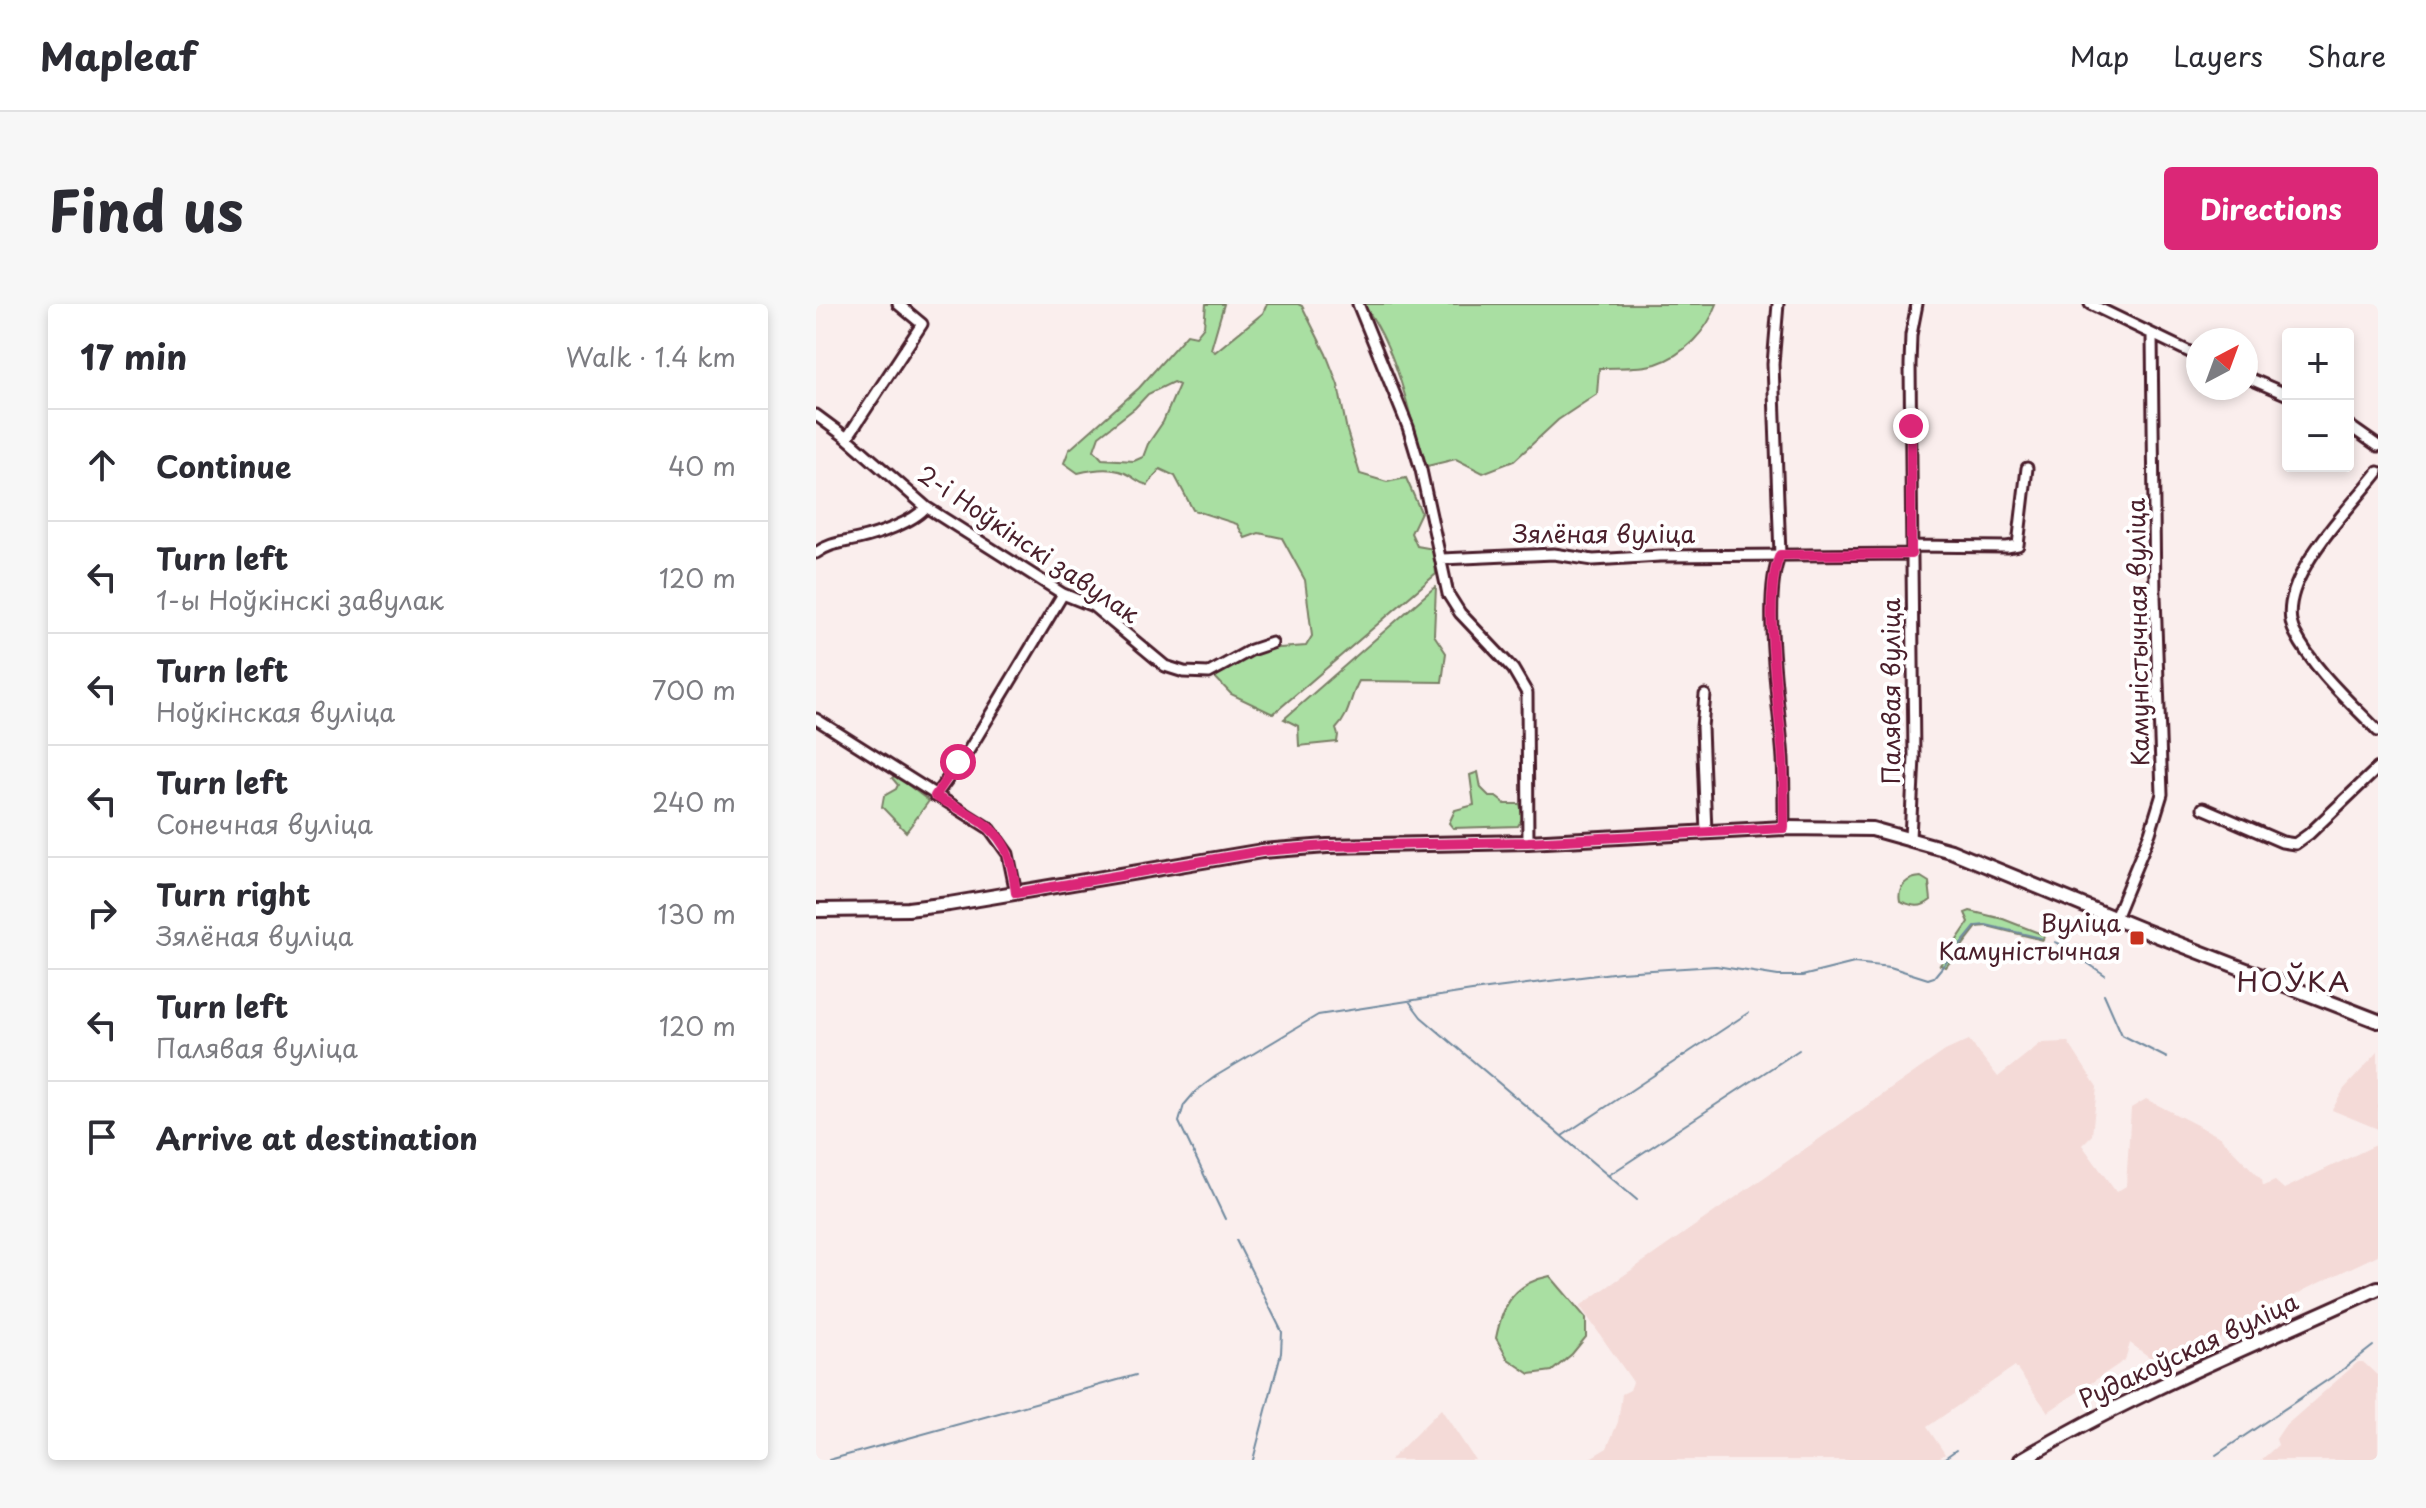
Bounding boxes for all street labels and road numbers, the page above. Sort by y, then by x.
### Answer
street label: 2-і Ноўкінскі завулак [911,456,1148,631]
street label: Камуністычная вуліца [2117,497,2157,766]
street label: Зялёная вуліца [1513,515,1695,551]
street label: Палявая вуліца [1872,597,1908,784]
street label: Рудакоўская вуліца [2073,1282,2304,1416]

